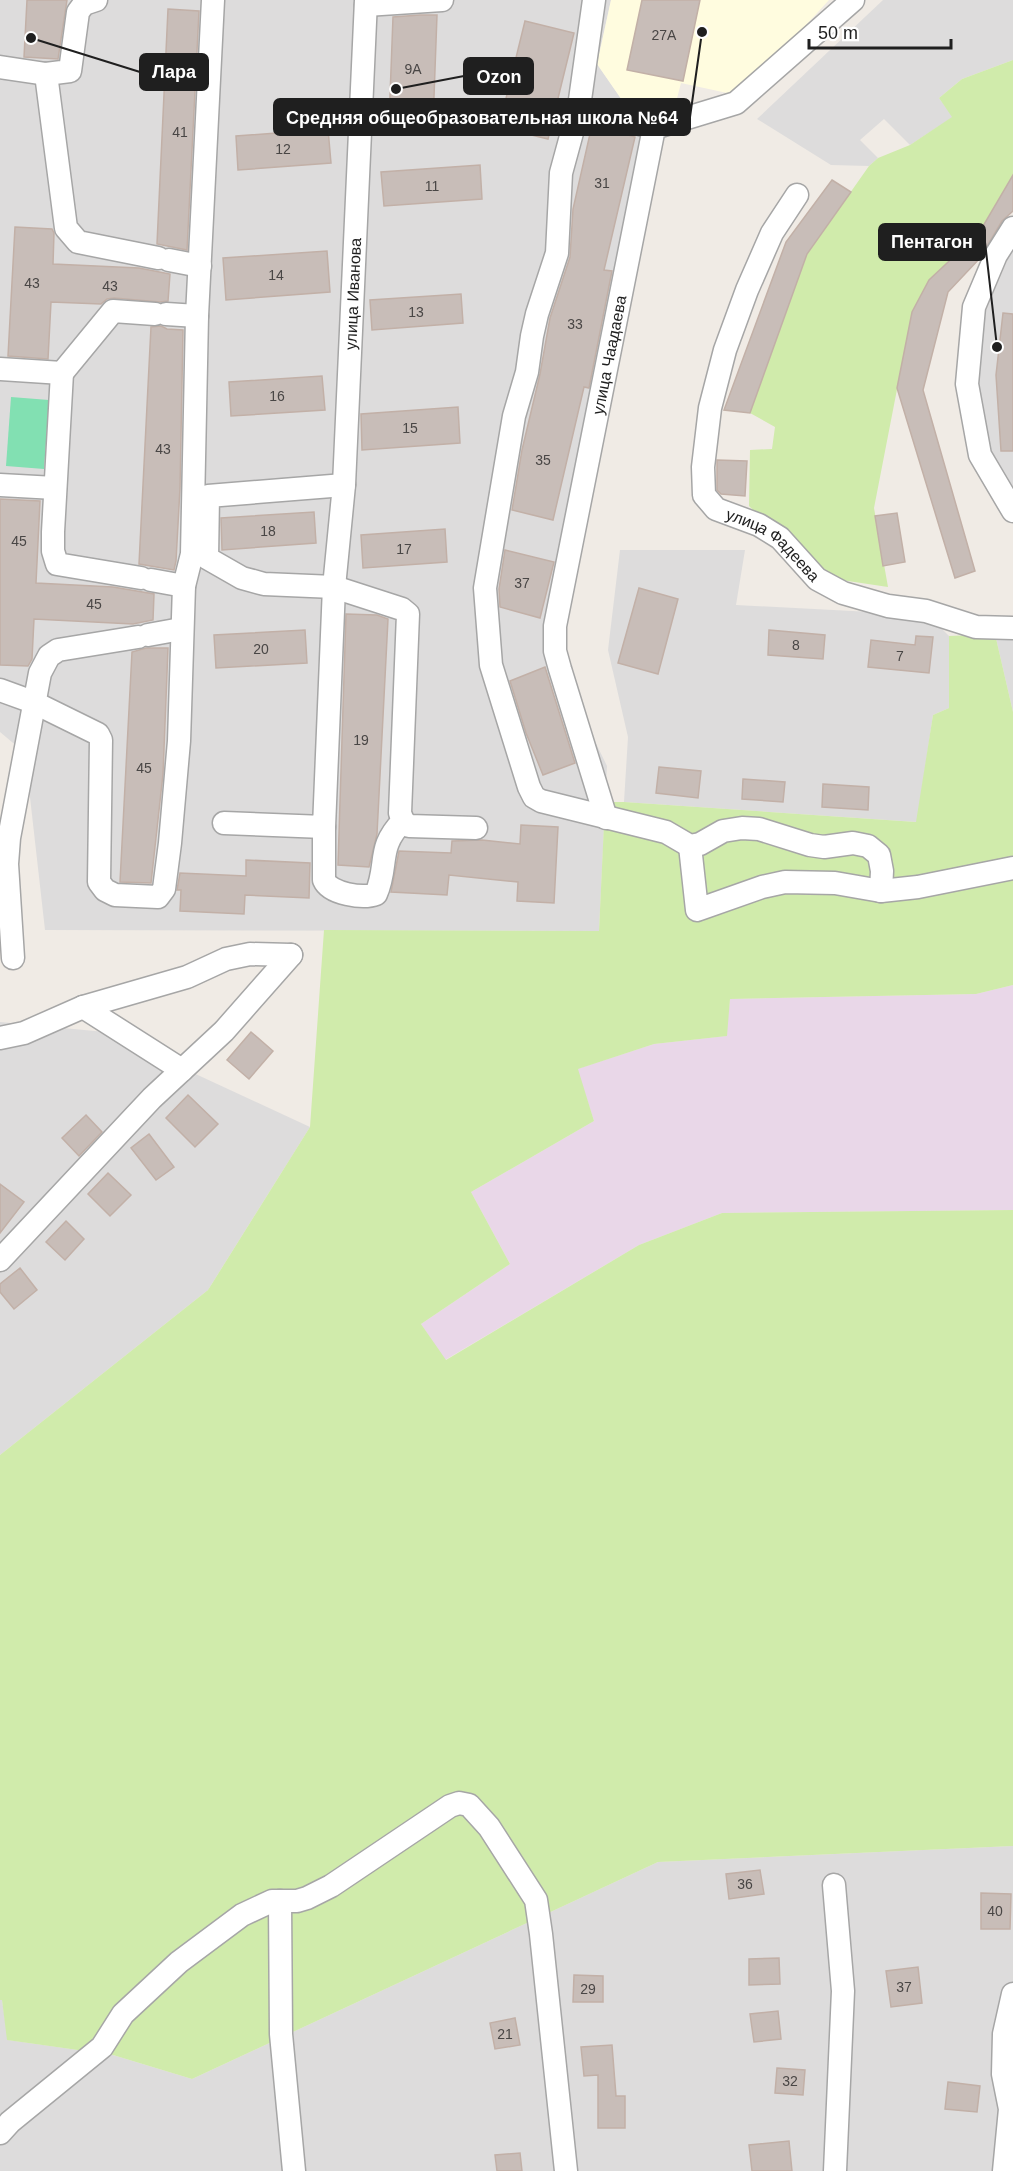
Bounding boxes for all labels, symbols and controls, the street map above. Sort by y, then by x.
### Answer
scale bar [809,12,952,50]
text: 50 m [818,23,858,43]
house number: 27А [652,27,677,43]
callout: Лара [140,54,208,90]
callout: Ozon [464,58,533,94]
house number: 9А [404,61,422,77]
text: Лара [152,62,197,82]
text: Ozon [477,67,522,87]
callout: Средняя общеобразовательная школа №64 [274,99,690,135]
text: Средняя общеобразовательная школа №64 [286,108,678,128]
house number: 41 [172,124,188,140]
house number: 12 [275,141,291,157]
house number: 31 [594,175,610,191]
house number: 11 [425,178,439,194]
callout: Пентагон [879,224,985,260]
text: Пентагон [891,232,973,252]
street label: улица Иванова [342,237,364,350]
house number: 14 [268,267,284,283]
house number: 43 [24,275,40,291]
house number: 43 [102,278,118,294]
street label: улица Чаадаева [589,294,630,416]
house number: 13 [408,304,424,320]
house number: 33 [567,316,583,332]
house number: 16 [269,388,285,404]
house number: 15 [402,420,418,436]
house number: 43 [155,441,171,457]
house number: 35 [535,452,551,468]
street label: улица Фадеева [724,506,823,585]
house number: 18 [260,523,276,539]
house number: 45 [11,533,27,549]
house number: 17 [396,541,412,557]
house number: 37 [514,575,530,591]
house number: 45 [86,596,102,612]
house number: 8 [792,637,800,653]
house number: 20 [253,641,269,657]
house number: 7 [896,648,904,664]
house number: 19 [353,732,369,748]
house number: 45 [136,760,152,776]
house number: 36 [737,1876,753,1892]
house number: 40 [987,1903,1003,1919]
house number: 37 [896,1979,912,1995]
house number: 29 [580,1981,596,1997]
house number: 21 [497,2026,513,2042]
house number: 32 [782,2073,798,2089]

